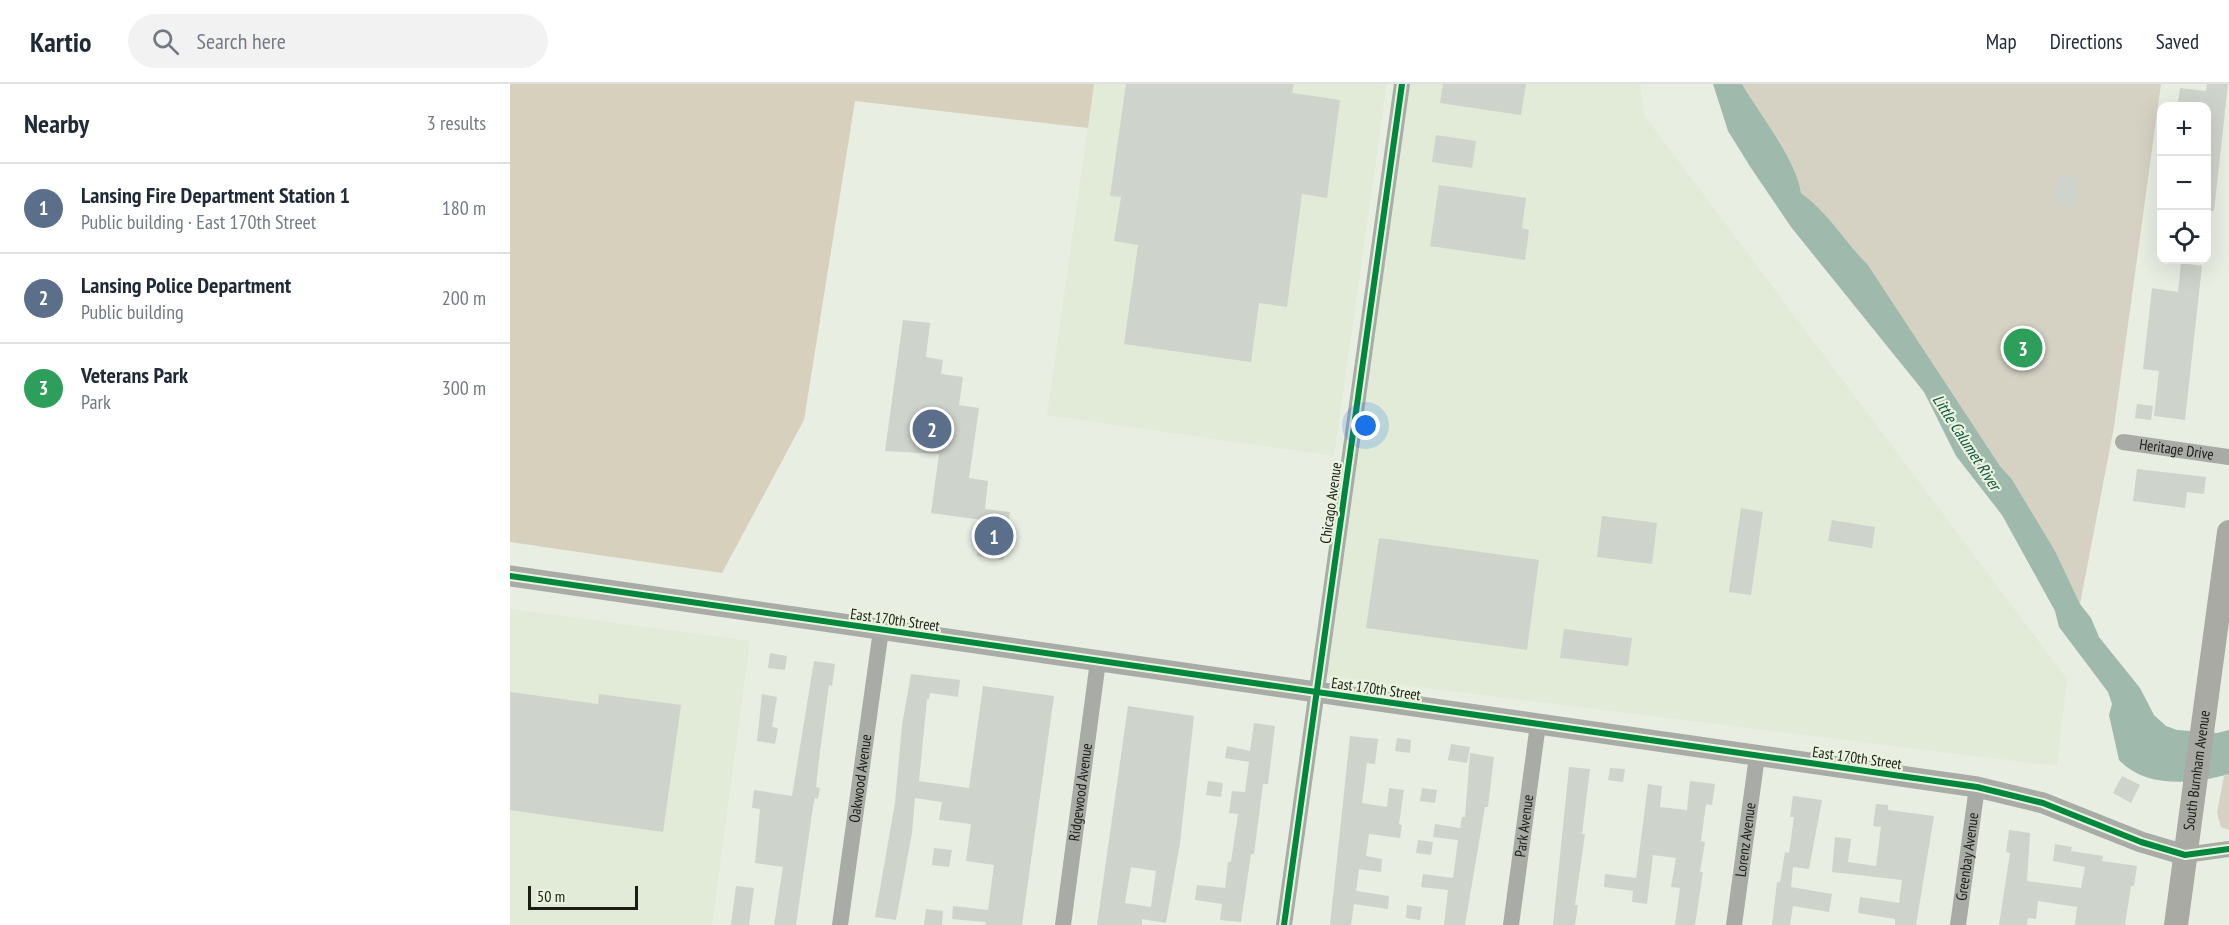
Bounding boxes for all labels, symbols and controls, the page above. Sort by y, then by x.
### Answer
search box [128,14,548,68]
text: Kartio [30,23,92,60]
icon: search [149,25,182,58]
text: Search here [197,27,286,55]
text: Map [1986,28,2017,55]
text: Directions [2050,28,2123,55]
text: Saved [2156,28,2199,55]
map controls [2157,102,2211,264]
button: + [2157,102,2211,156]
text: Nearby [24,107,89,140]
text: 3 results [427,110,486,136]
button: − [2157,156,2211,210]
text: Lansing Fire Department Station 1 [81,181,350,209]
text: 1 [39,195,48,221]
text: 180 m [442,195,486,221]
text: Public building · East 170th Street [81,209,316,235]
button: locate [2157,210,2211,264]
text: Lansing Police Department [81,271,291,299]
text: 2 [39,285,48,311]
text: 200 m [442,285,486,311]
text: Public building [81,299,184,325]
pin: 3 [2004,326,2042,370]
text: Veterans Park [81,361,188,389]
text: 3 [39,375,48,401]
text: 300 m [442,375,486,401]
text: Park [81,389,111,415]
water label: Little Calumet River [1929,390,2007,496]
pin: 2 [912,406,952,452]
your location [1351,411,1380,440]
street label: Heritage Drive [2138,434,2215,464]
street label: Chicago Avenue [1315,461,1346,545]
pin: 1 [974,514,1014,558]
street label: East 170th Street [849,604,941,635]
street label: East 170th Street [1330,673,1422,704]
street label: South Burnham Avenue [2179,709,2214,831]
street label: Oakwood Avenue [844,733,875,824]
street label: Ridgewood Avenue [1064,742,1096,842]
street label: East 170th Street [1811,742,1903,773]
street label: Park Avenue [1510,793,1537,858]
street label: Lorenz Avenue [1731,801,1760,878]
street label: Greenbay Avenue [1951,811,1982,902]
scale bar [528,883,638,910]
text: 50 m [537,886,565,906]

